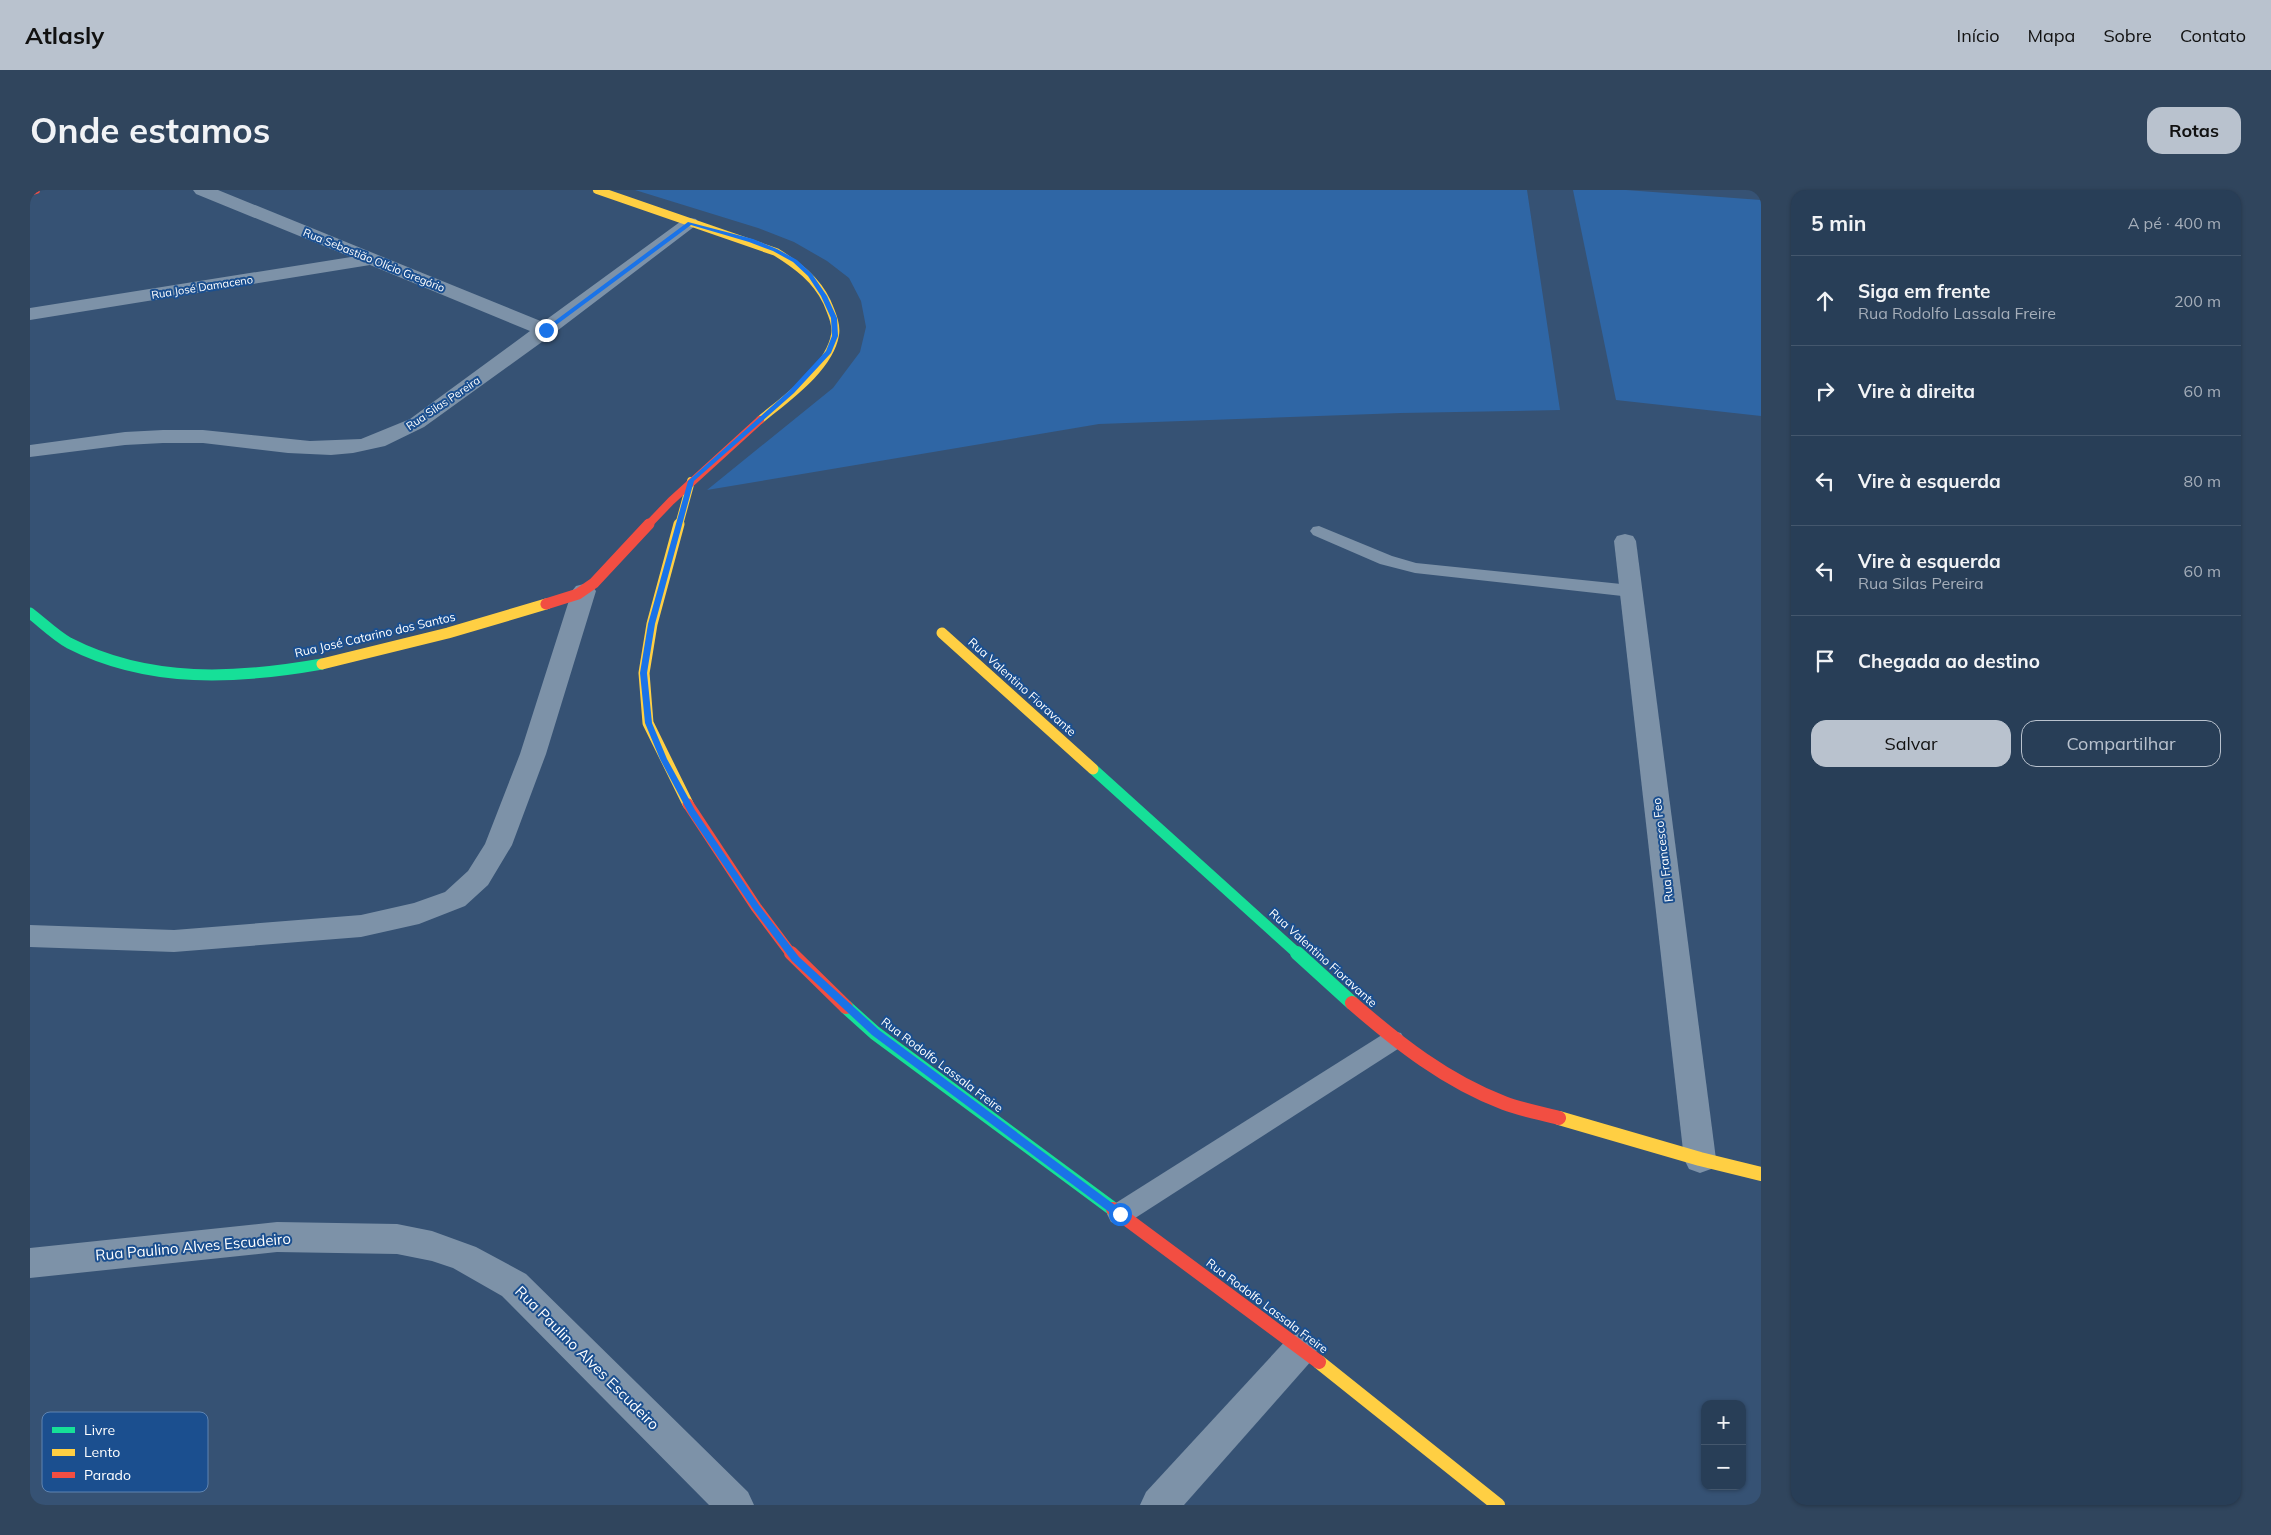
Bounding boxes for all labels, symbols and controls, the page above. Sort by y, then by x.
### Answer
text: Atlasly [25,20,104,50]
text: Início [1957,24,2000,47]
text: Mapa [2028,24,2075,47]
text: Sobre [2103,24,2152,47]
text: Contato [2180,24,2246,47]
button: Rotas [2147,107,2241,154]
text: Onde estamos [30,108,270,152]
text: 5 min [1811,210,1866,236]
text: A pé · 400 m [2128,213,2221,233]
street label: Rua Sebastião Olício Gregório [301,225,447,295]
street label: Rua José Damaceno [150,272,254,302]
text: Siga em frente [1858,279,1990,303]
icon: ahead [1811,287,1839,315]
text: 200 m [2174,291,2221,311]
text: Rua Rodolfo Lassala Freire [1858,303,2056,323]
route end [535,319,558,342]
street label: Rua Silas Pereira [403,373,483,433]
icon: right [1811,377,1839,405]
text: Vire à direita [1858,379,1975,403]
text: 60 m [2184,381,2221,401]
icon: left [1811,467,1839,495]
text: Vire à esquerda [1858,469,2001,493]
text: 80 m [2184,471,2221,491]
text: Vire à esquerda [1858,549,2001,573]
icon: left [1811,557,1839,585]
text: 60 m [2184,561,2221,581]
text: Rua Silas Pereira [1858,573,1984,593]
street label: Rua José Catarino dos Santos [293,609,457,660]
street label: Rua Valentino Fioravante [965,634,1079,739]
icon: arrive [1811,647,1839,675]
text: Chegada ao destino [1858,649,2040,673]
button: Salvar [1811,720,2011,767]
button: Compartilhar [2021,720,2221,767]
street label: Rua Francesco Feo [1649,797,1676,903]
street label: Rua Valentino Fioravante [1266,905,1380,1010]
street label: Rua Rodolfo Lassala Freire [878,1014,1006,1115]
route start [1109,1203,1132,1226]
street label: Rua Paulino Alves Escudeiro [94,1228,292,1265]
street label: Rua Rodolfo Lassala Freire [1203,1255,1331,1356]
street label: Rua Paulino Alves Escudeiro [511,1282,663,1434]
map controls [1701,1400,1746,1490]
button: + [1701,1400,1746,1445]
legend [42,1412,208,1492]
text: Livre [84,1421,115,1439]
text: Lento [84,1443,120,1461]
button: − [1701,1445,1746,1490]
text: Parado [84,1466,131,1484]

